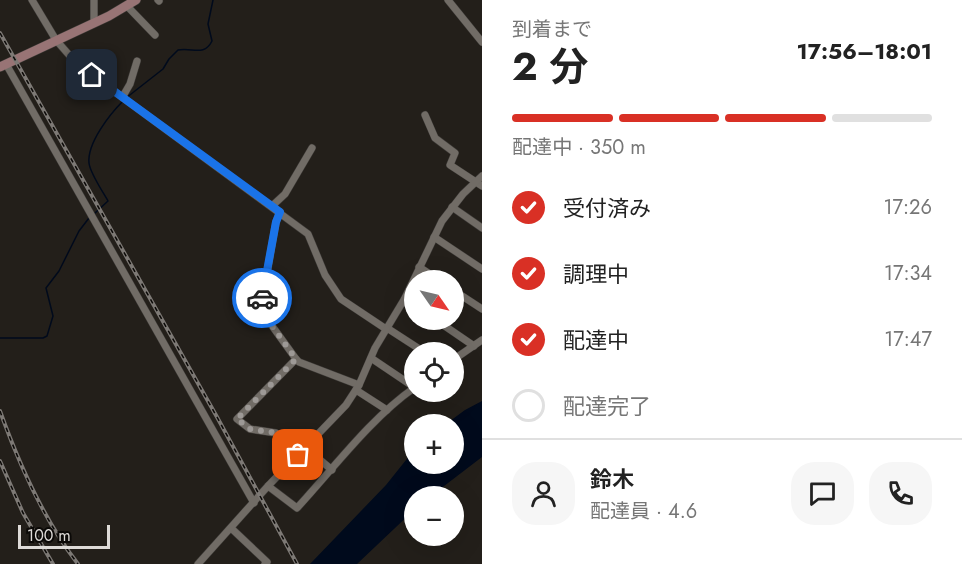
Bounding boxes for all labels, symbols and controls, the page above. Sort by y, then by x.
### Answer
text: 到着まで [512,15,592,44]
text: 17:56–18:01 [796,35,932,67]
text: 2 分 [512,38,588,95]
pin [66,49,117,100]
icon: home [75,58,108,91]
text: 配達中 · 350 m [512,133,646,162]
icon: check [512,191,545,224]
text: 受付済み [563,192,651,224]
text: 17:26 [884,193,932,222]
icon: check [512,257,545,290]
text: 調理中 [563,258,629,290]
text: 17:34 [884,259,932,288]
courier [232,268,292,328]
north arrow [404,270,464,330]
map controls [404,270,464,546]
icon: car [246,282,279,315]
icon: check [512,323,545,356]
text: 配達中 [563,324,629,356]
text: 17:47 [884,325,932,354]
button: locate [404,342,464,402]
text: 配達完了 [563,390,651,422]
button: + [404,414,464,474]
pin [272,429,323,480]
icon: bag [281,438,314,471]
button: person [512,462,575,525]
button: chat [791,462,854,525]
button: phone [869,462,932,525]
text: 鈴木 [590,463,634,495]
button: − [404,486,464,546]
text: 配達員 · 4.6 [590,497,697,526]
scale bar [18,522,110,550]
text: 100 m [27,524,71,547]

